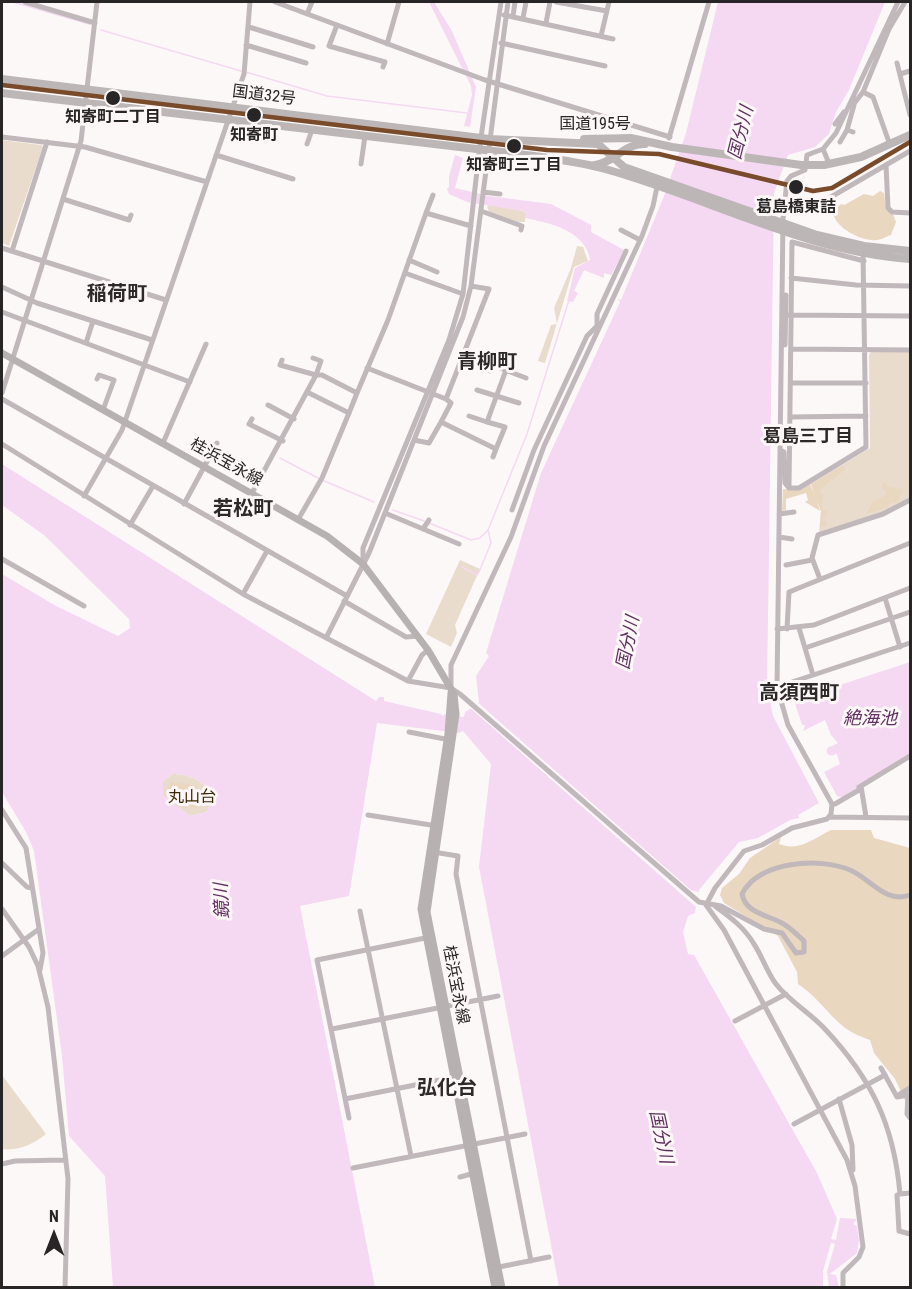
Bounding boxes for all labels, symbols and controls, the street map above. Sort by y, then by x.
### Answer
street label: 国道32号 [231,83,297,109]
marker: 知寄町二丁目 [104,89,122,107]
water label: 国分川 [725,104,759,162]
marker: 知寄町 [245,106,263,124]
place label: 知寄町二丁目 [65,108,161,128]
street label: 国道195号 [559,115,631,135]
place label: 知寄町 [230,126,278,146]
marker: 知寄町三丁目 [505,137,523,155]
place label: 知寄町三丁目 [466,156,562,176]
marker: 葛島橋東詰 [787,178,805,196]
place label: 葛島橋東詰 [756,198,836,218]
district label: 稲荷町 [87,283,147,307]
district label: 青柳町 [457,351,517,375]
district label: 葛島三丁目 [763,426,853,448]
street label: 桂浜宝永線 [186,435,266,491]
district label: 若松町 [213,498,273,522]
water label: 国分川 [613,614,645,672]
district label: 高須西町 [759,682,839,706]
water label: 絶海池 [843,708,897,730]
park label: 丸山台 [168,788,216,808]
water label: 鏡川 [211,882,235,920]
street label: 桂浜宝永線 [438,944,472,1026]
district label: 弘化台 [417,1077,477,1101]
water label: 国分川 [644,1108,676,1166]
north arrow [24,1205,84,1265]
text: N [49,1207,59,1226]

